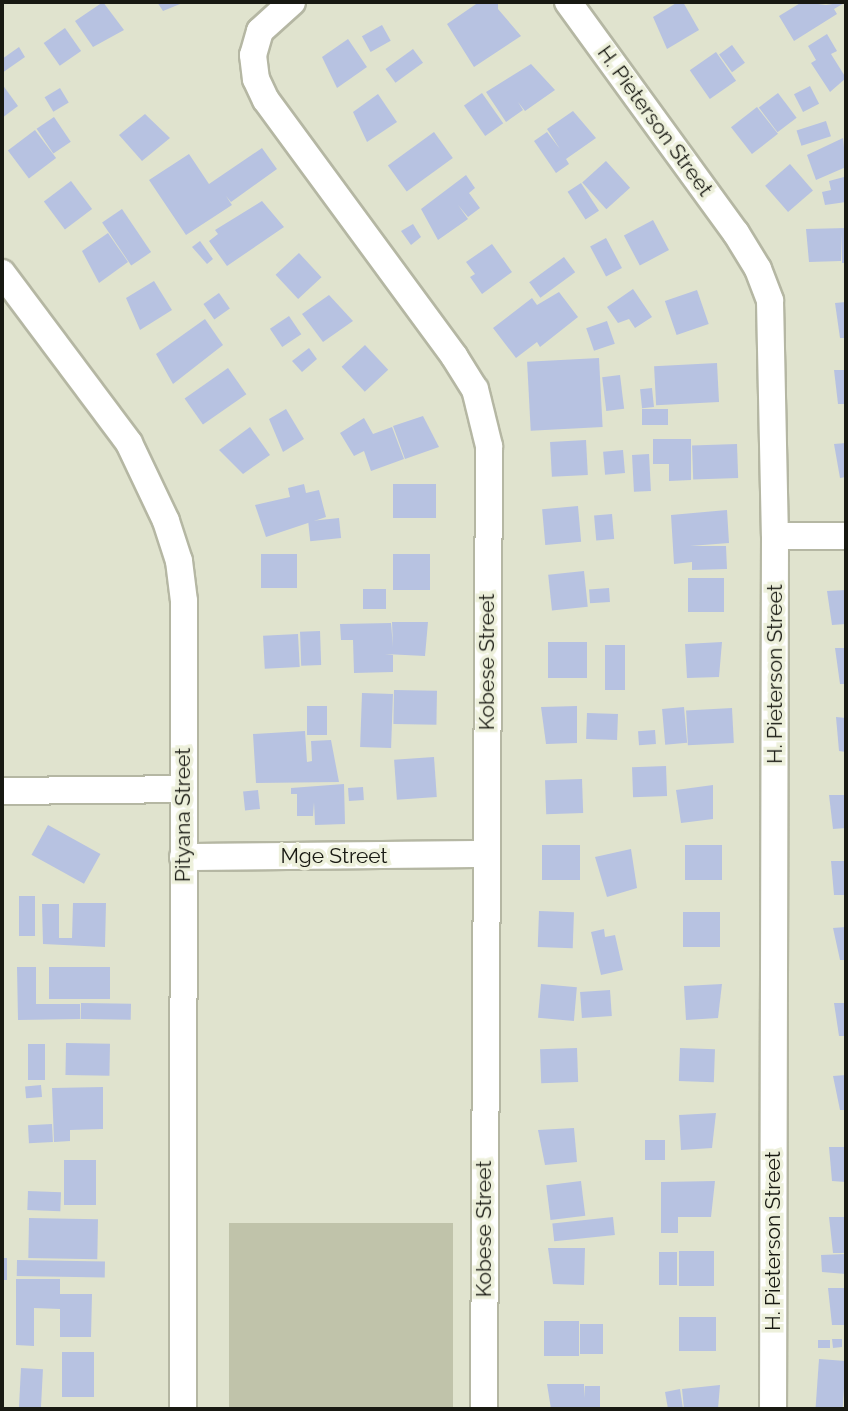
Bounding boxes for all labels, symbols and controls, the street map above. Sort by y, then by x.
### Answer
street label: H. Pieterson Street [592,41,718,201]
street label: H. Pieterson Street [762,584,788,764]
street label: Kobese Street [474,594,500,730]
street label: Pityana Street [170,748,196,882]
street label: Mge Street [280,843,388,869]
street label: H. Pieterson Street [760,1151,786,1331]
street label: Kobese Street [471,1161,497,1297]

